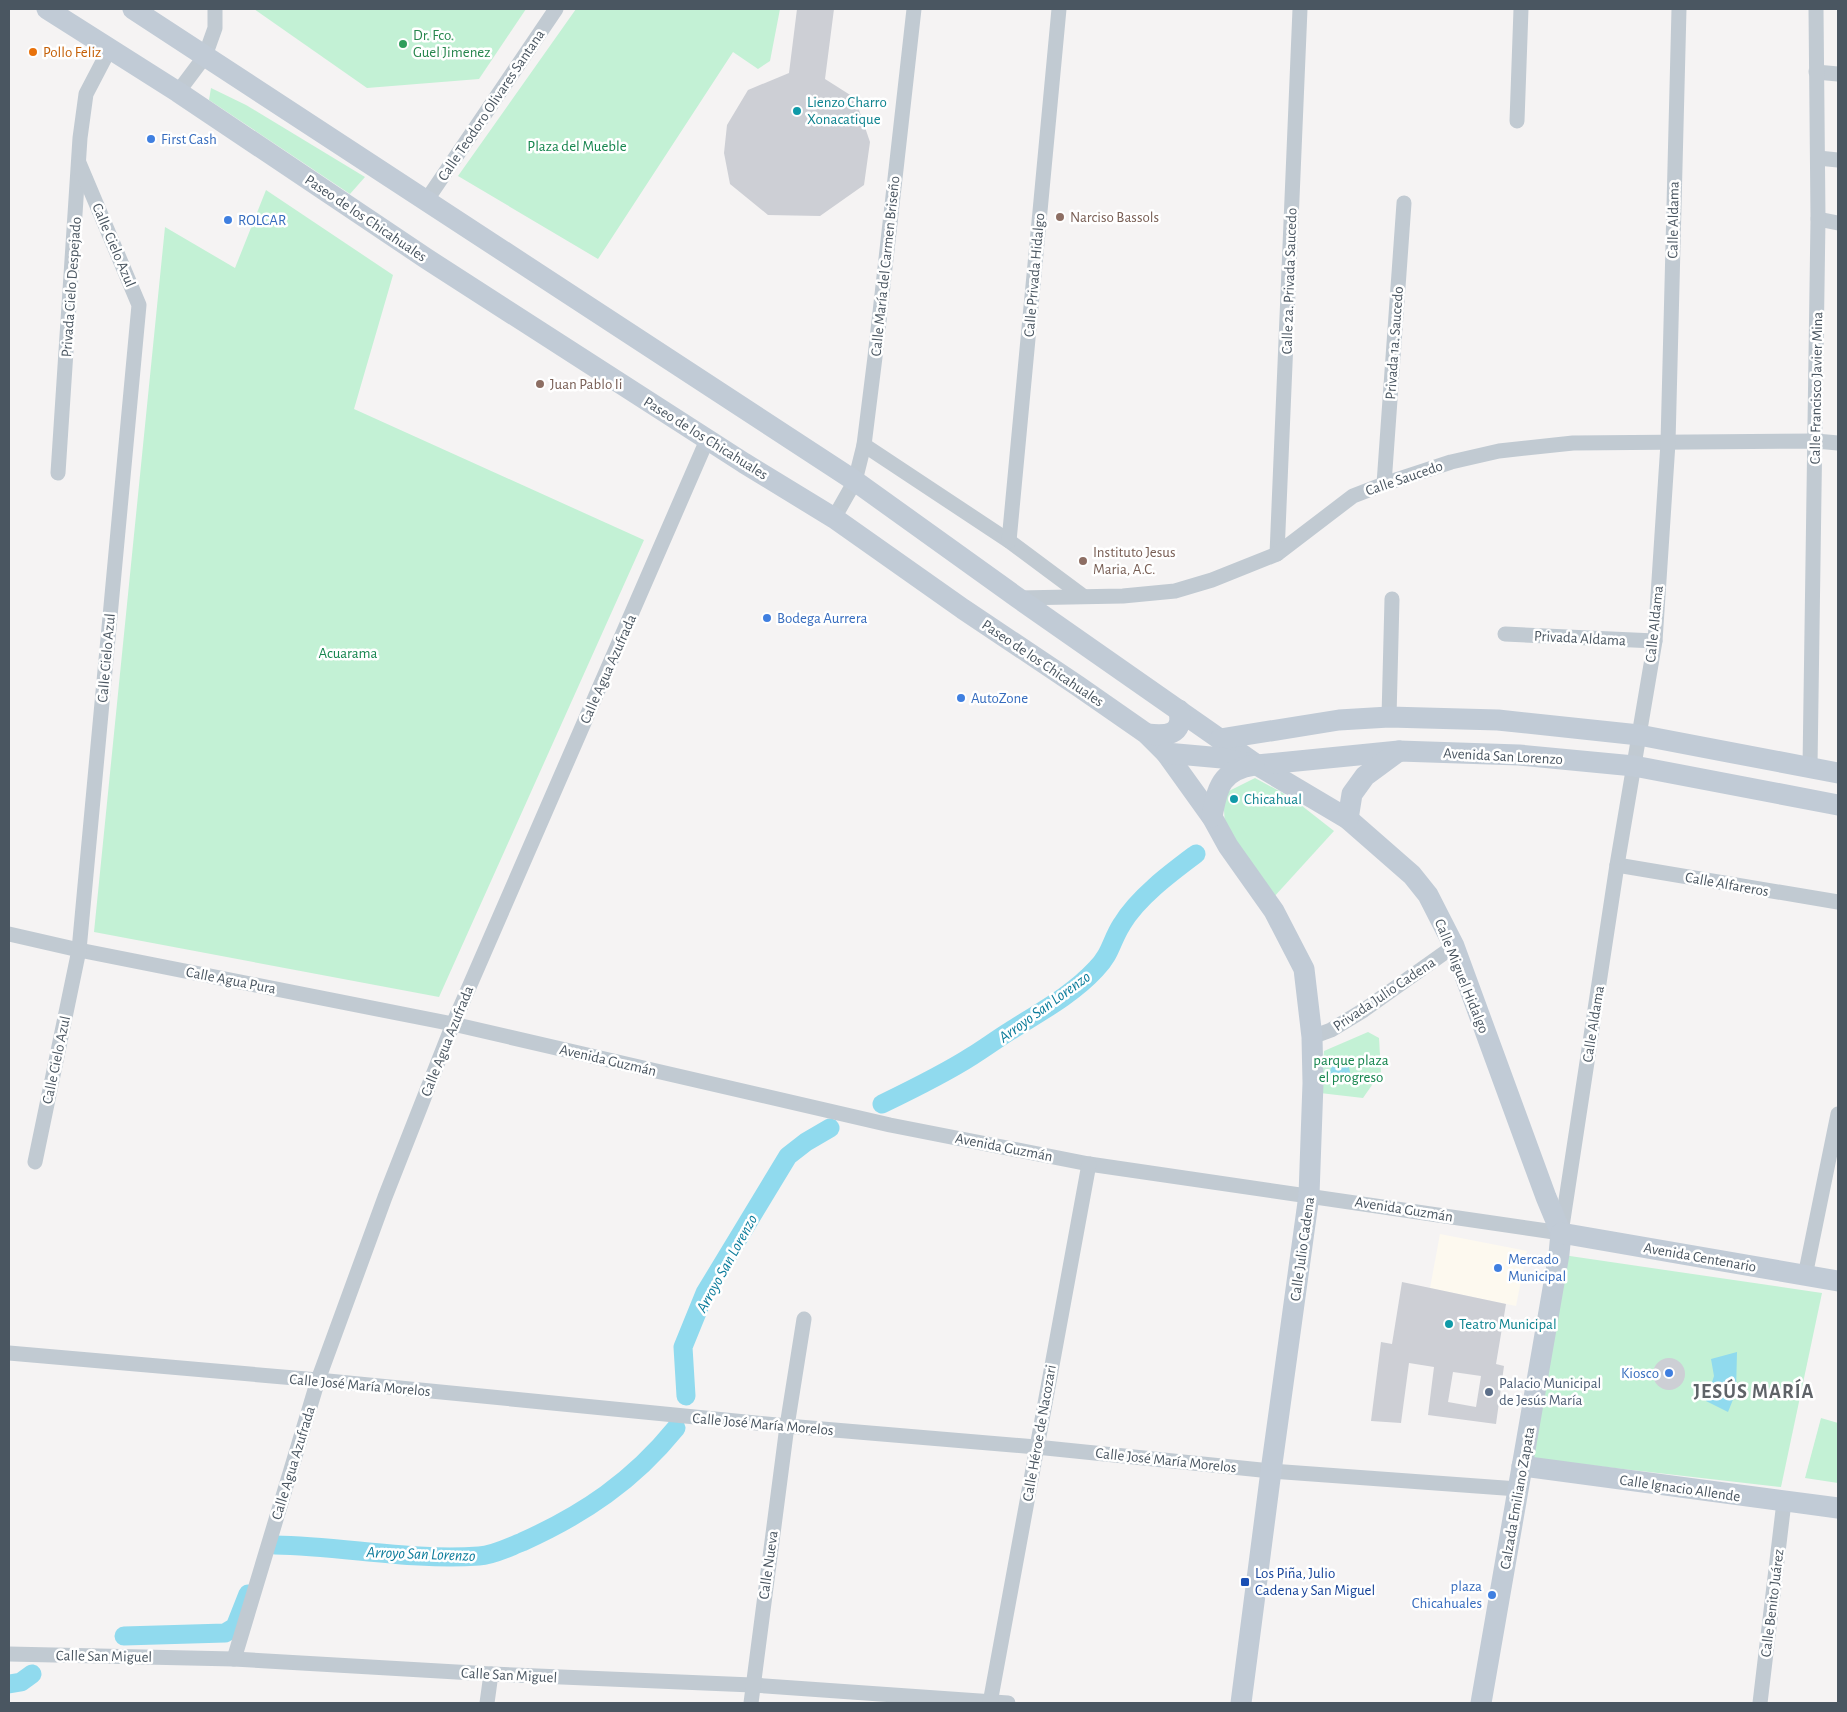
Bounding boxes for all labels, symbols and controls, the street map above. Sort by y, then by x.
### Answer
street label: Calle Teodoro Olivares Santana [435,27,548,184]
place label: Dr. Fco. Guel Jimenez [413,28,490,60]
marker: Dr. Fco. Guel Jimenez [397,38,409,50]
place label: Pollo Feliz [43,45,101,60]
marker: Pollo Feliz [27,46,39,58]
place label: Lienzo Charro Xonacatique [807,95,887,127]
marker: Lienzo Charro Xonacatique [791,105,803,117]
place label: First Cash [161,132,217,147]
marker: First Cash [145,133,157,145]
park label: Plaza del Mueble [527,139,627,154]
street label: Paseo de los Chicahuales [302,172,429,265]
street label: Calle María del Carmen Briseño [869,175,902,357]
street label: Calle Aldama [1665,181,1682,259]
street label: Calle Cielo Azul [89,201,138,289]
street label: Calle 2a. Privada Saucedo [1279,207,1300,355]
place label: Narciso Bassols [1070,210,1159,225]
marker: Narciso Bassols [1054,211,1066,223]
street label: Calle Privada Hidalgo [1022,212,1047,338]
place label: ROLCAR [238,213,286,228]
marker: ROLCAR [222,214,234,226]
street label: Privada Cielo Despejado [59,216,84,358]
street label: Privada 1a. Saucedo [1383,286,1406,400]
street label: Calle Francisco Javier Mina [1808,311,1825,464]
place label: Juan Pablo Ii [550,377,622,392]
marker: Juan Pablo Ii [534,378,546,390]
street label: Paseo de los Chicahuales [641,394,770,483]
street label: Calle Saucedo [1364,458,1445,499]
place label: Instituto Jesus Maria, A.C. [1093,545,1175,577]
marker: Instituto Jesus Maria, A.C. [1077,555,1089,567]
street label: Calle Aldama [1643,585,1666,663]
place label: Bodega Aurrera [777,611,867,626]
street label: Calle Agua Azufrada [578,612,639,726]
marker: Bodega Aurrera [761,612,773,624]
street label: Calle Cielo Azul [95,613,118,703]
street label: Paseo de los Chicahuales [979,617,1106,710]
street label: Privada Aldama [1534,629,1626,648]
park label: Acuarama [318,646,378,661]
place label: AutoZone [971,691,1028,706]
marker: AutoZone [955,692,967,704]
street label: Avenida San Lorenzo [1443,746,1563,767]
place label: Chicahual [1244,792,1302,807]
marker: Chicahual [1228,793,1240,805]
street label: Calle Alfareros [1684,870,1770,899]
street label: Calle Miguel Hidalgo [1432,917,1491,1036]
street label: Privada Julio Cadena [1330,955,1438,1034]
street label: Calle Agua Pura [185,964,277,997]
water label: Arroyo San Lorenzo [995,968,1094,1046]
street label: Calle Agua Azufrada [418,984,476,1099]
street label: Calle Aldama [1580,985,1607,1063]
street label: Calle Cielo Azul [40,1015,73,1106]
street label: Avenida Guzmán [558,1042,658,1079]
park label: parque plaza el progreso [1313,1053,1389,1085]
street label: Avenida Guzmán [954,1131,1054,1164]
street label: Avenida Guzmán [1354,1194,1454,1225]
street label: Calle Julio Cadena [1288,1196,1317,1302]
water label: Arroyo San Lorenzo [693,1212,761,1316]
street label: Avenida Centenario [1642,1240,1757,1275]
place label: Mercado Municipal [1508,1252,1566,1284]
marker: Mercado Municipal [1492,1262,1504,1274]
place label: Teatro Municipal [1459,1317,1557,1332]
marker: Teatro Municipal [1443,1318,1455,1330]
street label: Calle Héroe de Nacozari [1020,1364,1059,1503]
place label: Kiosco [1621,1366,1659,1381]
marker: Kiosco [1663,1367,1675,1379]
street label: Calle José María Morelos [289,1372,431,1399]
place label: Palacio Municipal de Jesús María [1499,1376,1601,1408]
district label: JESÚS MARÍA [1693,1378,1815,1402]
marker: Palacio Municipal de Jesús María [1483,1386,1495,1398]
street label: Calle Agua Azufrada [269,1405,318,1522]
street label: Calle José María Morelos [692,1411,834,1438]
street label: Calzada Emiliano Zapata [1498,1426,1537,1570]
street label: Calle José María Morelos [1095,1446,1237,1475]
street label: Calle Ignacio Allende [1619,1473,1741,1504]
street label: Calle Nueva [756,1530,781,1600]
water label: Arroyo San Lorenzo [365,1544,476,1564]
street label: Calle Benito Juárez [1758,1548,1787,1658]
place label: Los Piña, Julio Cadena y San Miguel [1255,1566,1375,1598]
marker: Los Piña, Julio Cadena y San Miguel [1239,1576,1251,1588]
place label: plaza Chicahuales [1412,1579,1482,1611]
marker: plaza Chicahuales [1486,1589,1498,1601]
street label: Calle San Miguel [56,1648,152,1665]
street label: Calle San Miguel [460,1665,557,1686]

